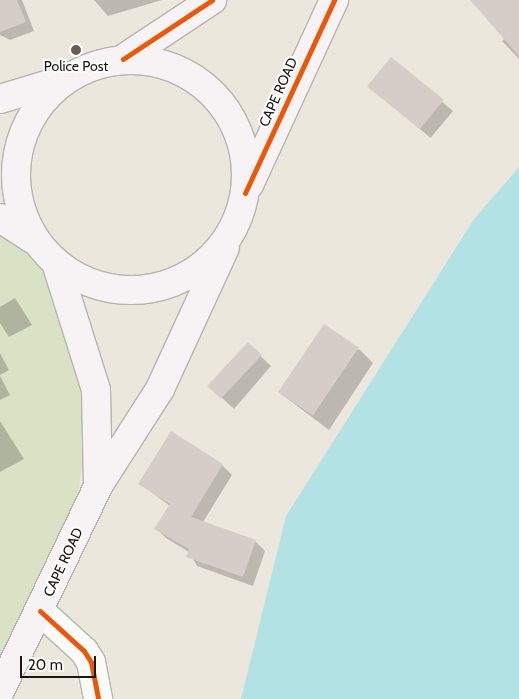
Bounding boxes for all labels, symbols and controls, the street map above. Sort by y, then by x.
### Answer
marker: Police Post [70,44,82,56]
street label: CAPE ROAD [255,55,301,129]
place label: Police Post [44,58,108,74]
street label: CAPE ROAD [40,525,86,599]
scale bar [22,646,99,678]
text: 20 m [28,656,63,674]

